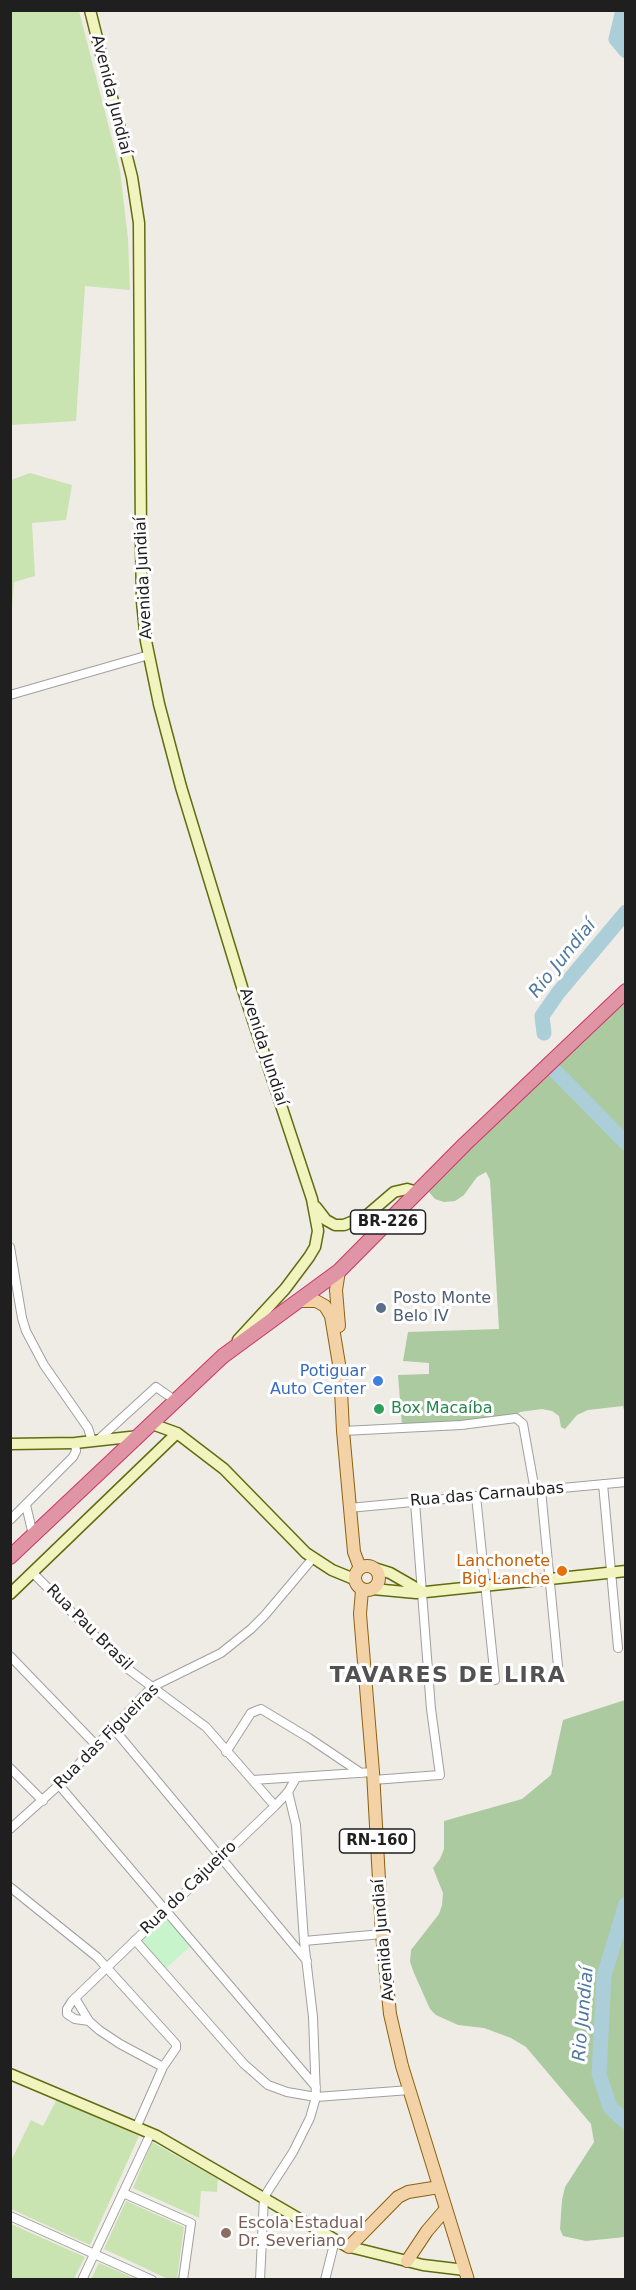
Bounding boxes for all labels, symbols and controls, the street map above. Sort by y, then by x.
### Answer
street label: Avenida Jundiaí [87,33,135,157]
street label: Avenida Jundiaí [131,516,157,640]
water label: Rio Jundiaí [525,915,601,1003]
street label: Avenida Jundiaí [235,986,291,1108]
road number: BR-226 [350,1210,426,1234]
place label: Posto Monte Belo IV [393,1289,491,1327]
marker: Posto Monte Belo IV [374,1301,388,1315]
place label: Potiguar Auto Center [270,1362,366,1400]
marker: Potiguar Auto Center [371,1374,385,1388]
place label: Box Macaíba [391,1399,492,1419]
marker: Box Macaíba [372,1402,386,1416]
street label: Rua das Carnaubas [409,1479,565,1511]
place label: Lanchonete Big Lanche [456,1552,550,1590]
marker: Lanchonete Big Lanche [555,1564,569,1578]
street label: Rua Pau Brasil [42,1581,136,1675]
district label: TAVARES DE LIRA [330,1663,566,1689]
street label: Rua das Figueiras [51,1681,163,1793]
road number: RN-160 [340,1829,415,1853]
street label: Rua do Cajueiro [137,1837,241,1939]
street label: Avenida Jundiaí [369,1878,399,2002]
water label: Rio Jundiaí [569,1966,599,2062]
place label: Escola Estadual Dr. Severiano [238,2214,363,2252]
marker: Escola Estadual Dr. Severiano [219,2226,233,2240]

